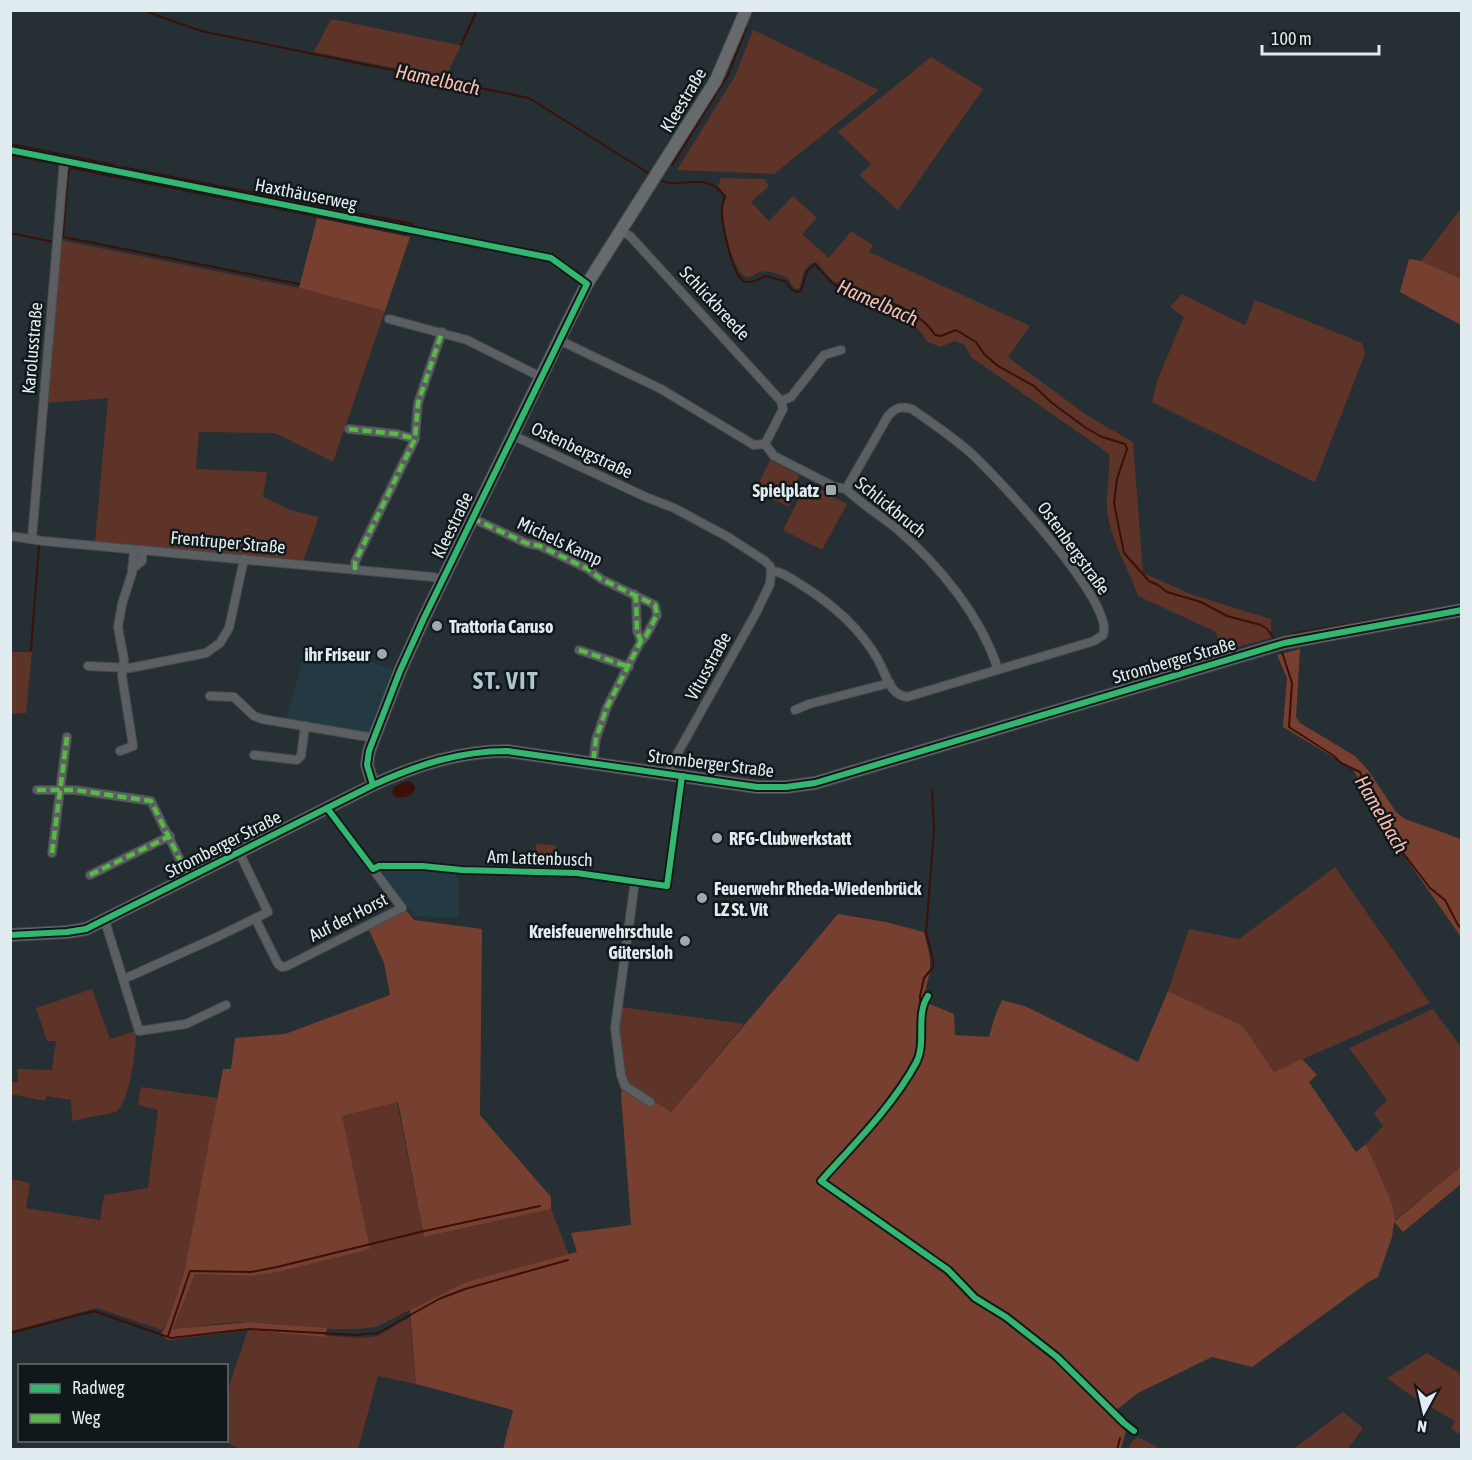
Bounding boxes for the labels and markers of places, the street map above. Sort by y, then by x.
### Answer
place label: Spielplatz [752,480,820,501]
marker: Spielplatz [824,483,838,497]
place label: Trattoria Caruso [449,616,553,637]
marker: Trattoria Caruso [430,619,444,633]
place label: ihr Friseur [304,644,371,665]
marker: ihr Friseur [375,647,389,661]
place label: RFG-Clubwerkstatt [729,828,852,849]
marker: RFG-Clubwerkstatt [710,831,724,845]
place label: Feuerwehr Rheda-Wiedenbrück LZ St. Vit [714,878,923,920]
marker: Feuerwehr Rheda-Wiedenbrück LZ St. Vit [695,891,709,905]
place label: Kreisfeuerwehrschule Gütersloh [529,921,673,963]
marker: Kreisfeuerwehrschule Gütersloh [678,934,692,948]

